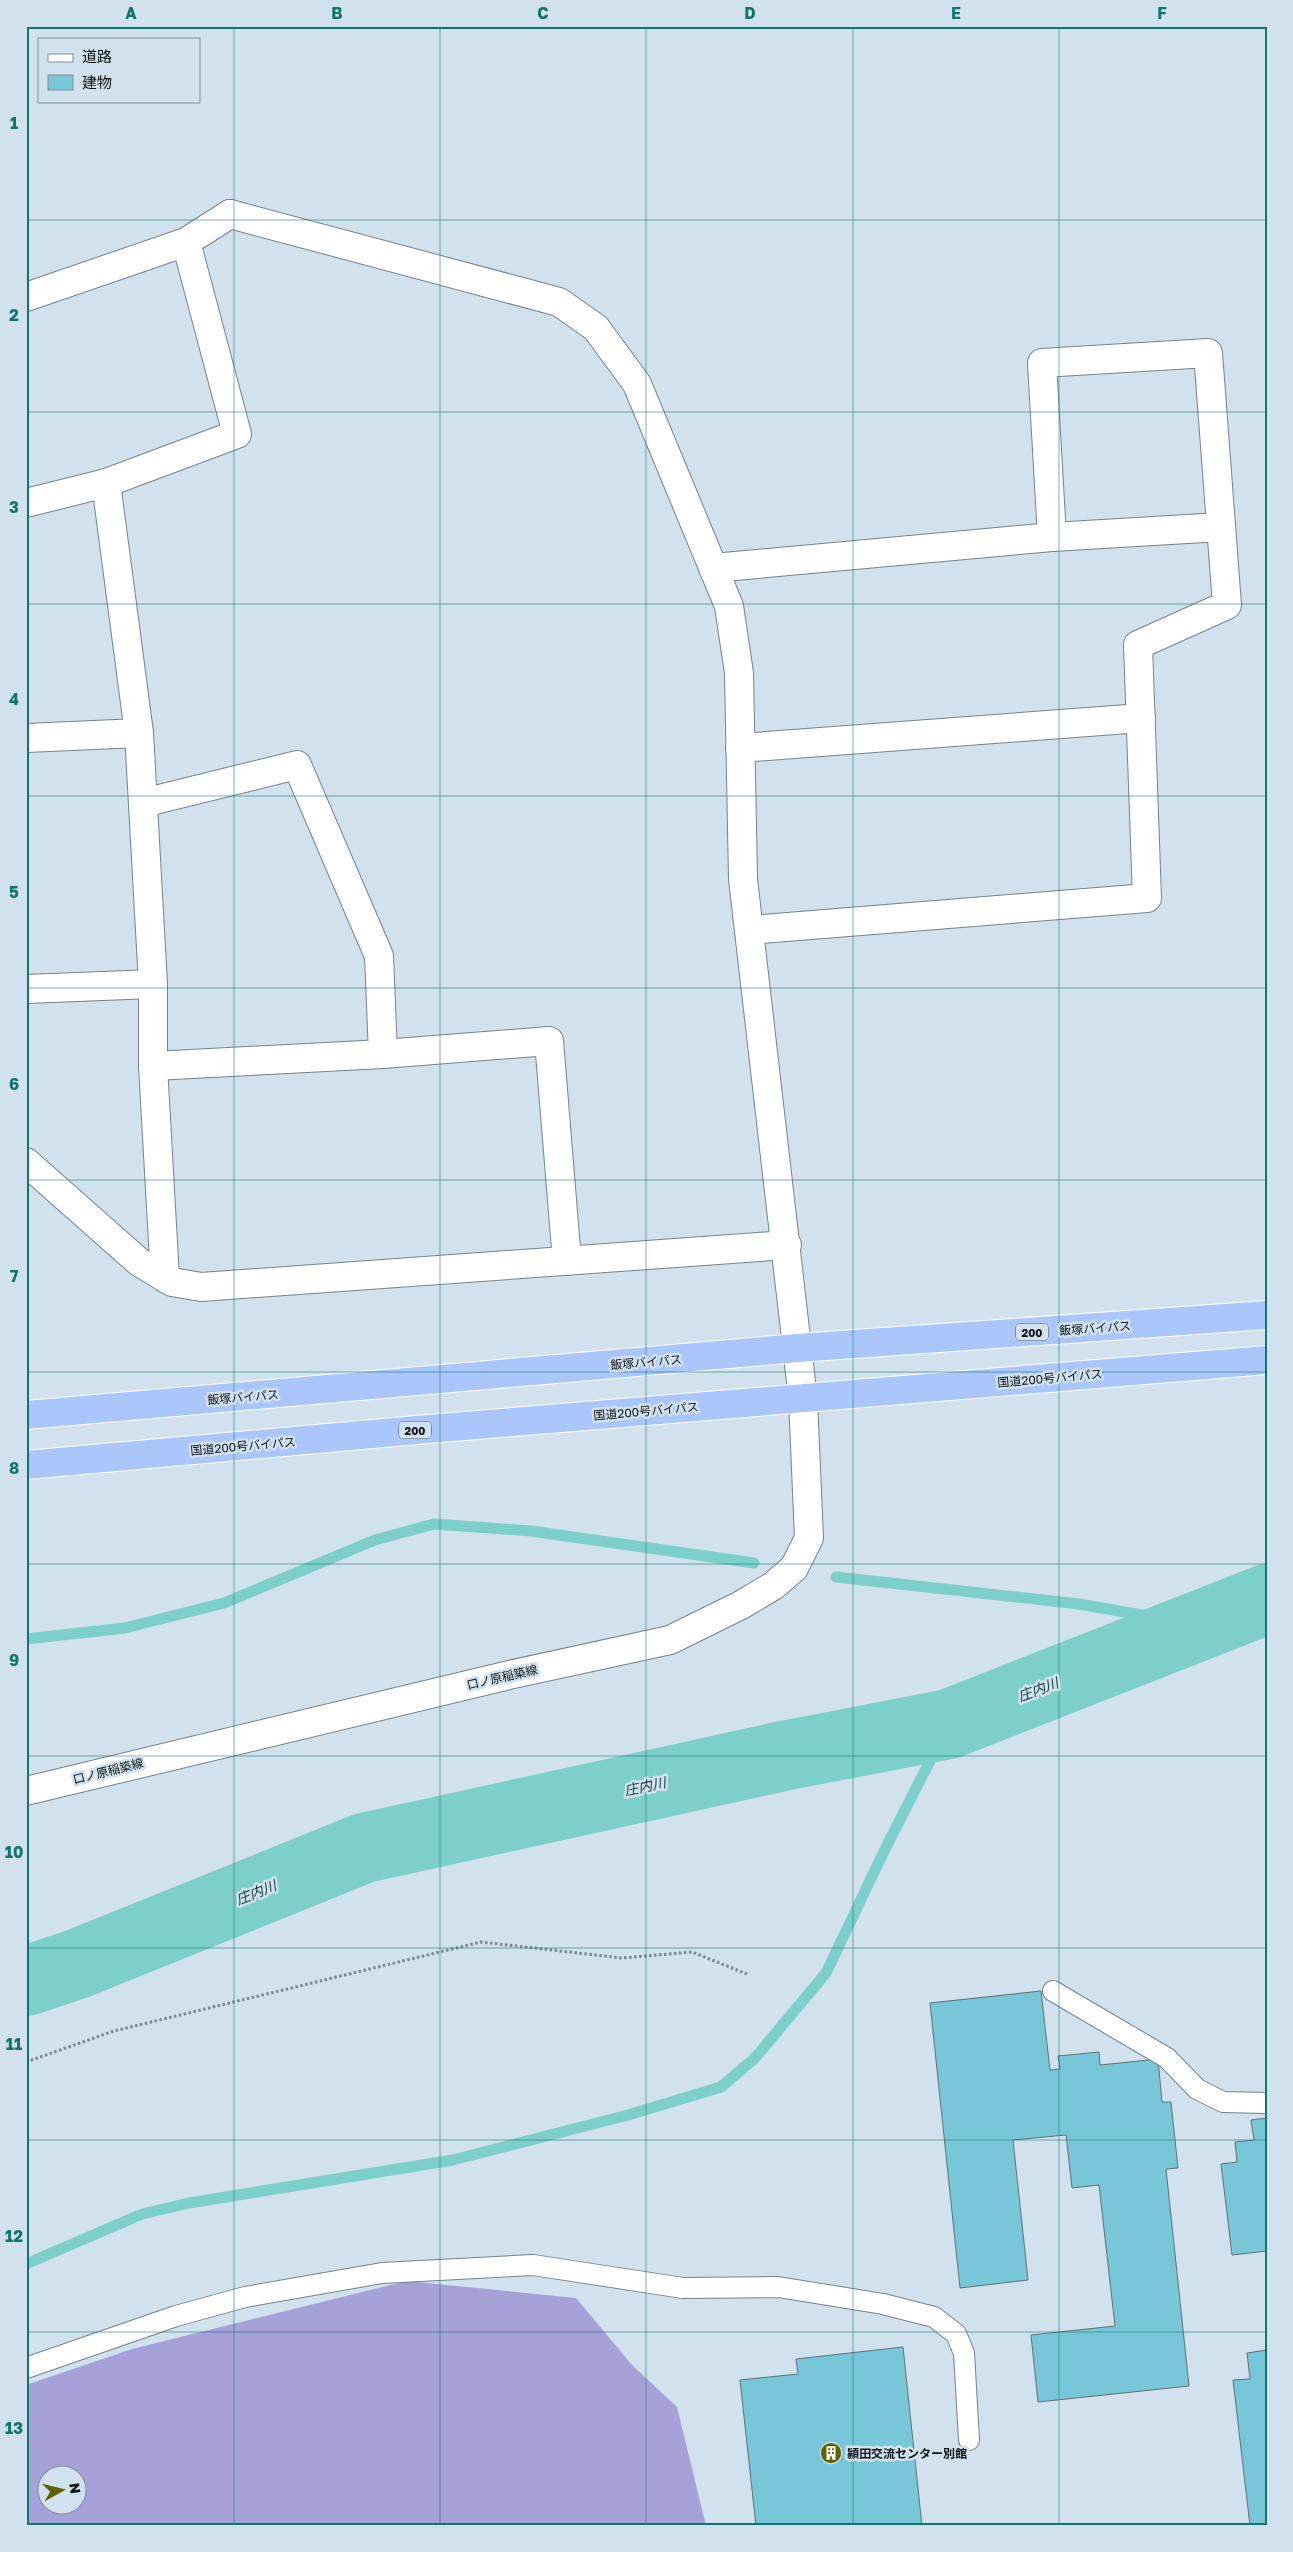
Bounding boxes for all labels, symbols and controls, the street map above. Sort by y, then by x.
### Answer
text: A [125,3,137,23]
text: B [331,3,343,23]
text: C [537,3,549,23]
text: D [744,3,756,23]
text: E [951,3,961,23]
text: F [1157,3,1167,23]
legend [38,38,200,102]
text: 道路 [82,47,112,65]
text: 建物 [82,73,112,91]
text: 1 [10,113,18,133]
text: 2 [9,305,19,325]
text: 3 [9,497,19,517]
text: 4 [9,689,19,709]
text: 5 [9,882,19,902]
text: 6 [9,1074,19,1094]
text: 7 [10,1266,19,1286]
street label: 飯塚バイパス [1059,1318,1131,1338]
road number: 200 [1016,1324,1048,1340]
street label: 飯塚バイパス [610,1351,682,1373]
street label: 国道200号バイパス [997,1366,1103,1390]
street label: 飯塚バイパス [207,1386,279,1408]
street label: 国道200号バイパス [593,1399,699,1423]
road number: 200 [399,1422,431,1438]
street label: 国道200号バイパス [190,1434,296,1458]
text: 8 [9,1458,19,1478]
text: 9 [9,1650,19,1670]
street label: 口ノ原稲築線 [465,1662,539,1692]
water label: 庄内川 [1015,1673,1063,1704]
street label: 口ノ原稲築線 [71,1755,145,1787]
water label: 庄内川 [623,1773,669,1799]
text: 10 [5,1842,23,1862]
water label: 庄内川 [233,1876,281,1908]
text: 11 [6,2034,22,2054]
text: 12 [5,2226,23,2246]
text: 13 [5,2418,23,2438]
building icon: 頴田交流センター別館 [819,2441,843,2465]
place label: 頴田交流センター別館 [847,2446,967,2461]
north arrow [38,2464,88,2514]
text: N [66,2482,85,2495]

